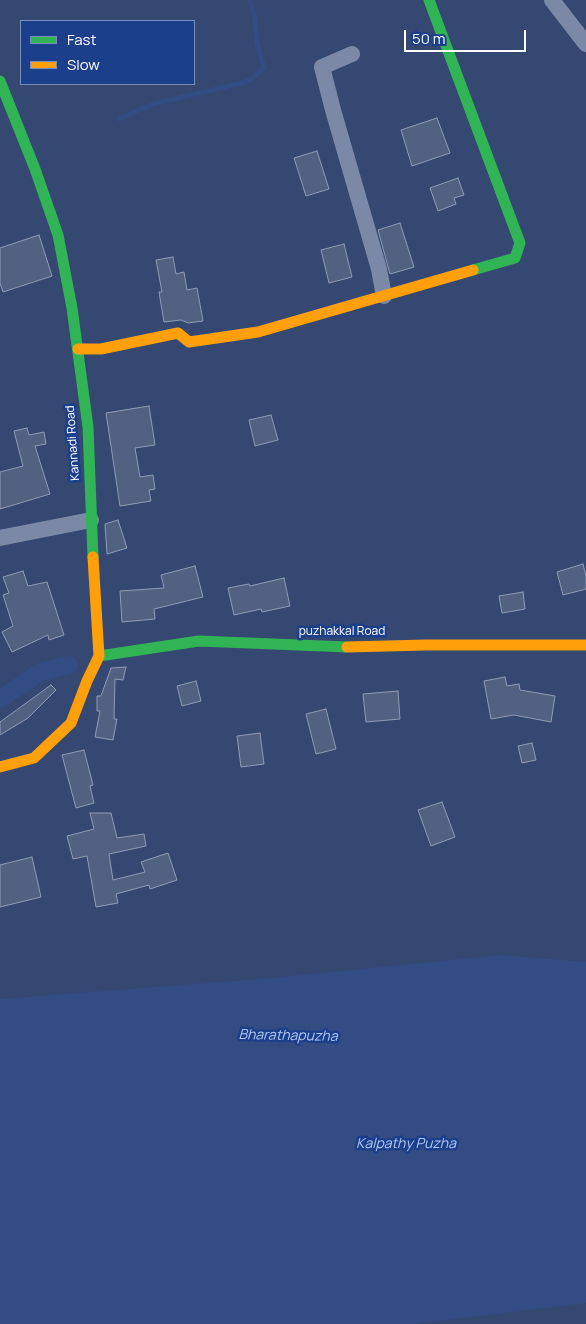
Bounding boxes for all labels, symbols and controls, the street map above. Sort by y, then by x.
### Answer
legend [20,20,195,85]
scale bar [406,20,528,52]
text: 50 m [412,28,446,49]
text: Fast [67,29,96,50]
text: Slow [67,54,100,75]
street label: Kannadi Road [63,405,83,481]
street label: puzhakkal Road [299,625,385,639]
water label: Bharathapuzha [238,1027,338,1045]
water label: Kalpathy Puzha [356,1136,456,1152]

